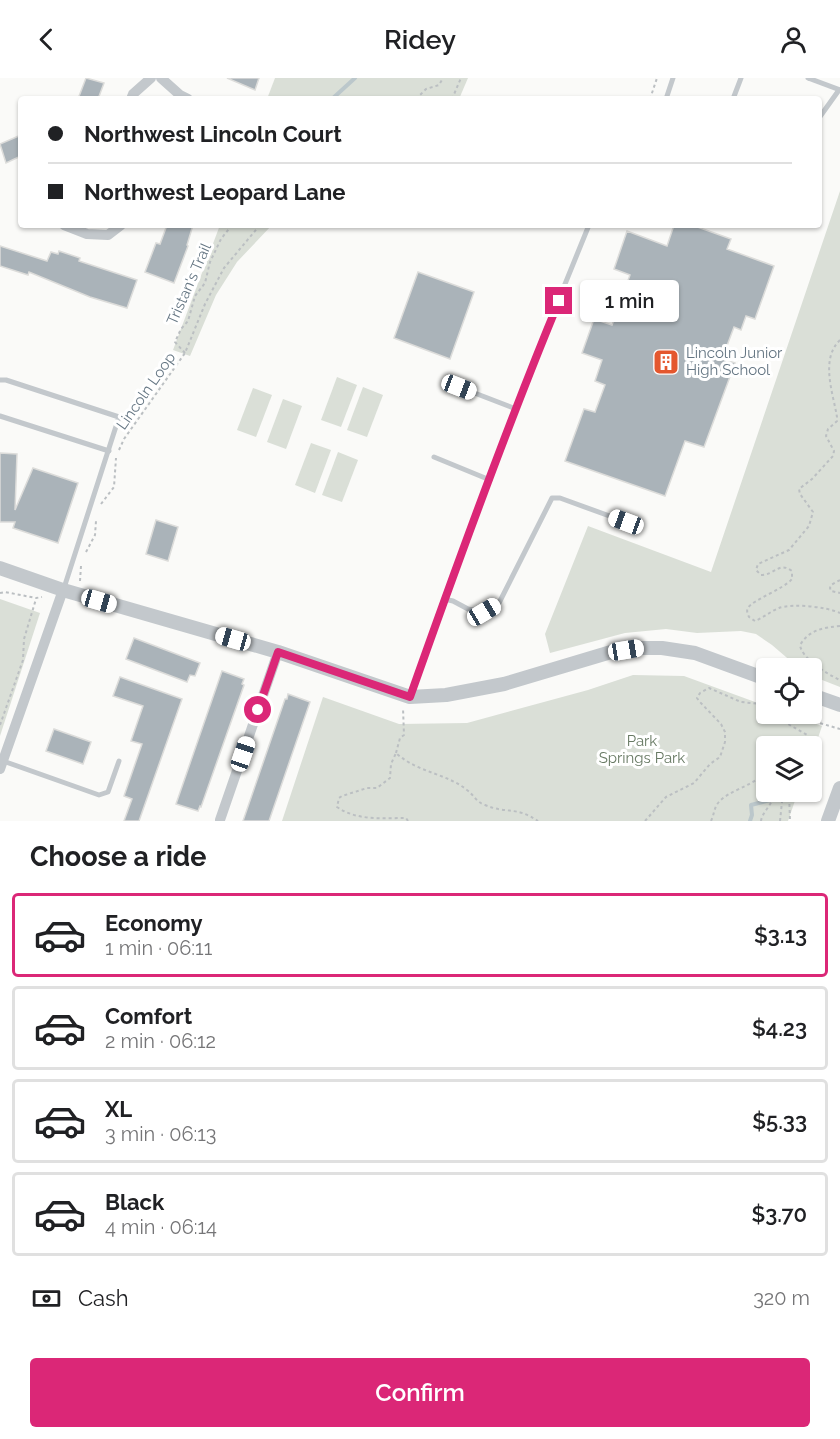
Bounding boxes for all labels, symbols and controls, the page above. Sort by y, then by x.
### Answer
icon: back [30,23,63,56]
icon: person [777,23,810,56]
text: Ridey [384,24,456,55]
text: Northwest Lincoln Court [84,121,342,147]
text: Northwest Leopard Lane [84,179,345,205]
street label: Tristan's Trail [163,240,215,328]
callout: 1 min [580,280,679,322]
route end [545,287,572,314]
text: 1 min [605,289,654,313]
place label: Lincoln Junior High School [686,344,783,379]
building icon: Lincoln Junior High School [651,347,681,377]
street label: Lincoln Loop [113,349,179,433]
car [439,372,479,402]
car [606,507,646,537]
car [79,587,119,615]
car [464,595,504,629]
car [213,625,253,653]
car [607,638,645,662]
map controls [756,658,822,802]
button: locate [756,658,822,724]
route start [244,696,271,723]
park label: Park Springs Park [599,732,685,767]
car [229,734,257,774]
button: layers [756,736,822,802]
text: Choose a ride [30,841,206,872]
icon: car [33,908,87,962]
text: Economy [105,910,203,936]
text: $3.13 [754,922,807,948]
text: 1 min · 06:11 [105,936,212,960]
icon: car [33,1001,87,1055]
text: Comfort [105,1003,192,1029]
text: $4.23 [752,1015,807,1041]
text: 2 min · 06:12 [105,1029,216,1053]
icon: car [33,1094,87,1148]
text: XL [105,1096,132,1122]
text: $5.33 [752,1108,807,1134]
text: 3 min · 06:13 [105,1122,216,1146]
icon: car [33,1187,87,1241]
text: Black [105,1189,164,1215]
text: $3.70 [751,1201,807,1227]
text: 4 min · 06:14 [105,1215,217,1239]
icon: cash [30,1282,63,1315]
text: Cash [78,1285,129,1311]
text: 320 m [753,1286,810,1310]
button: Confirm [30,1358,810,1427]

